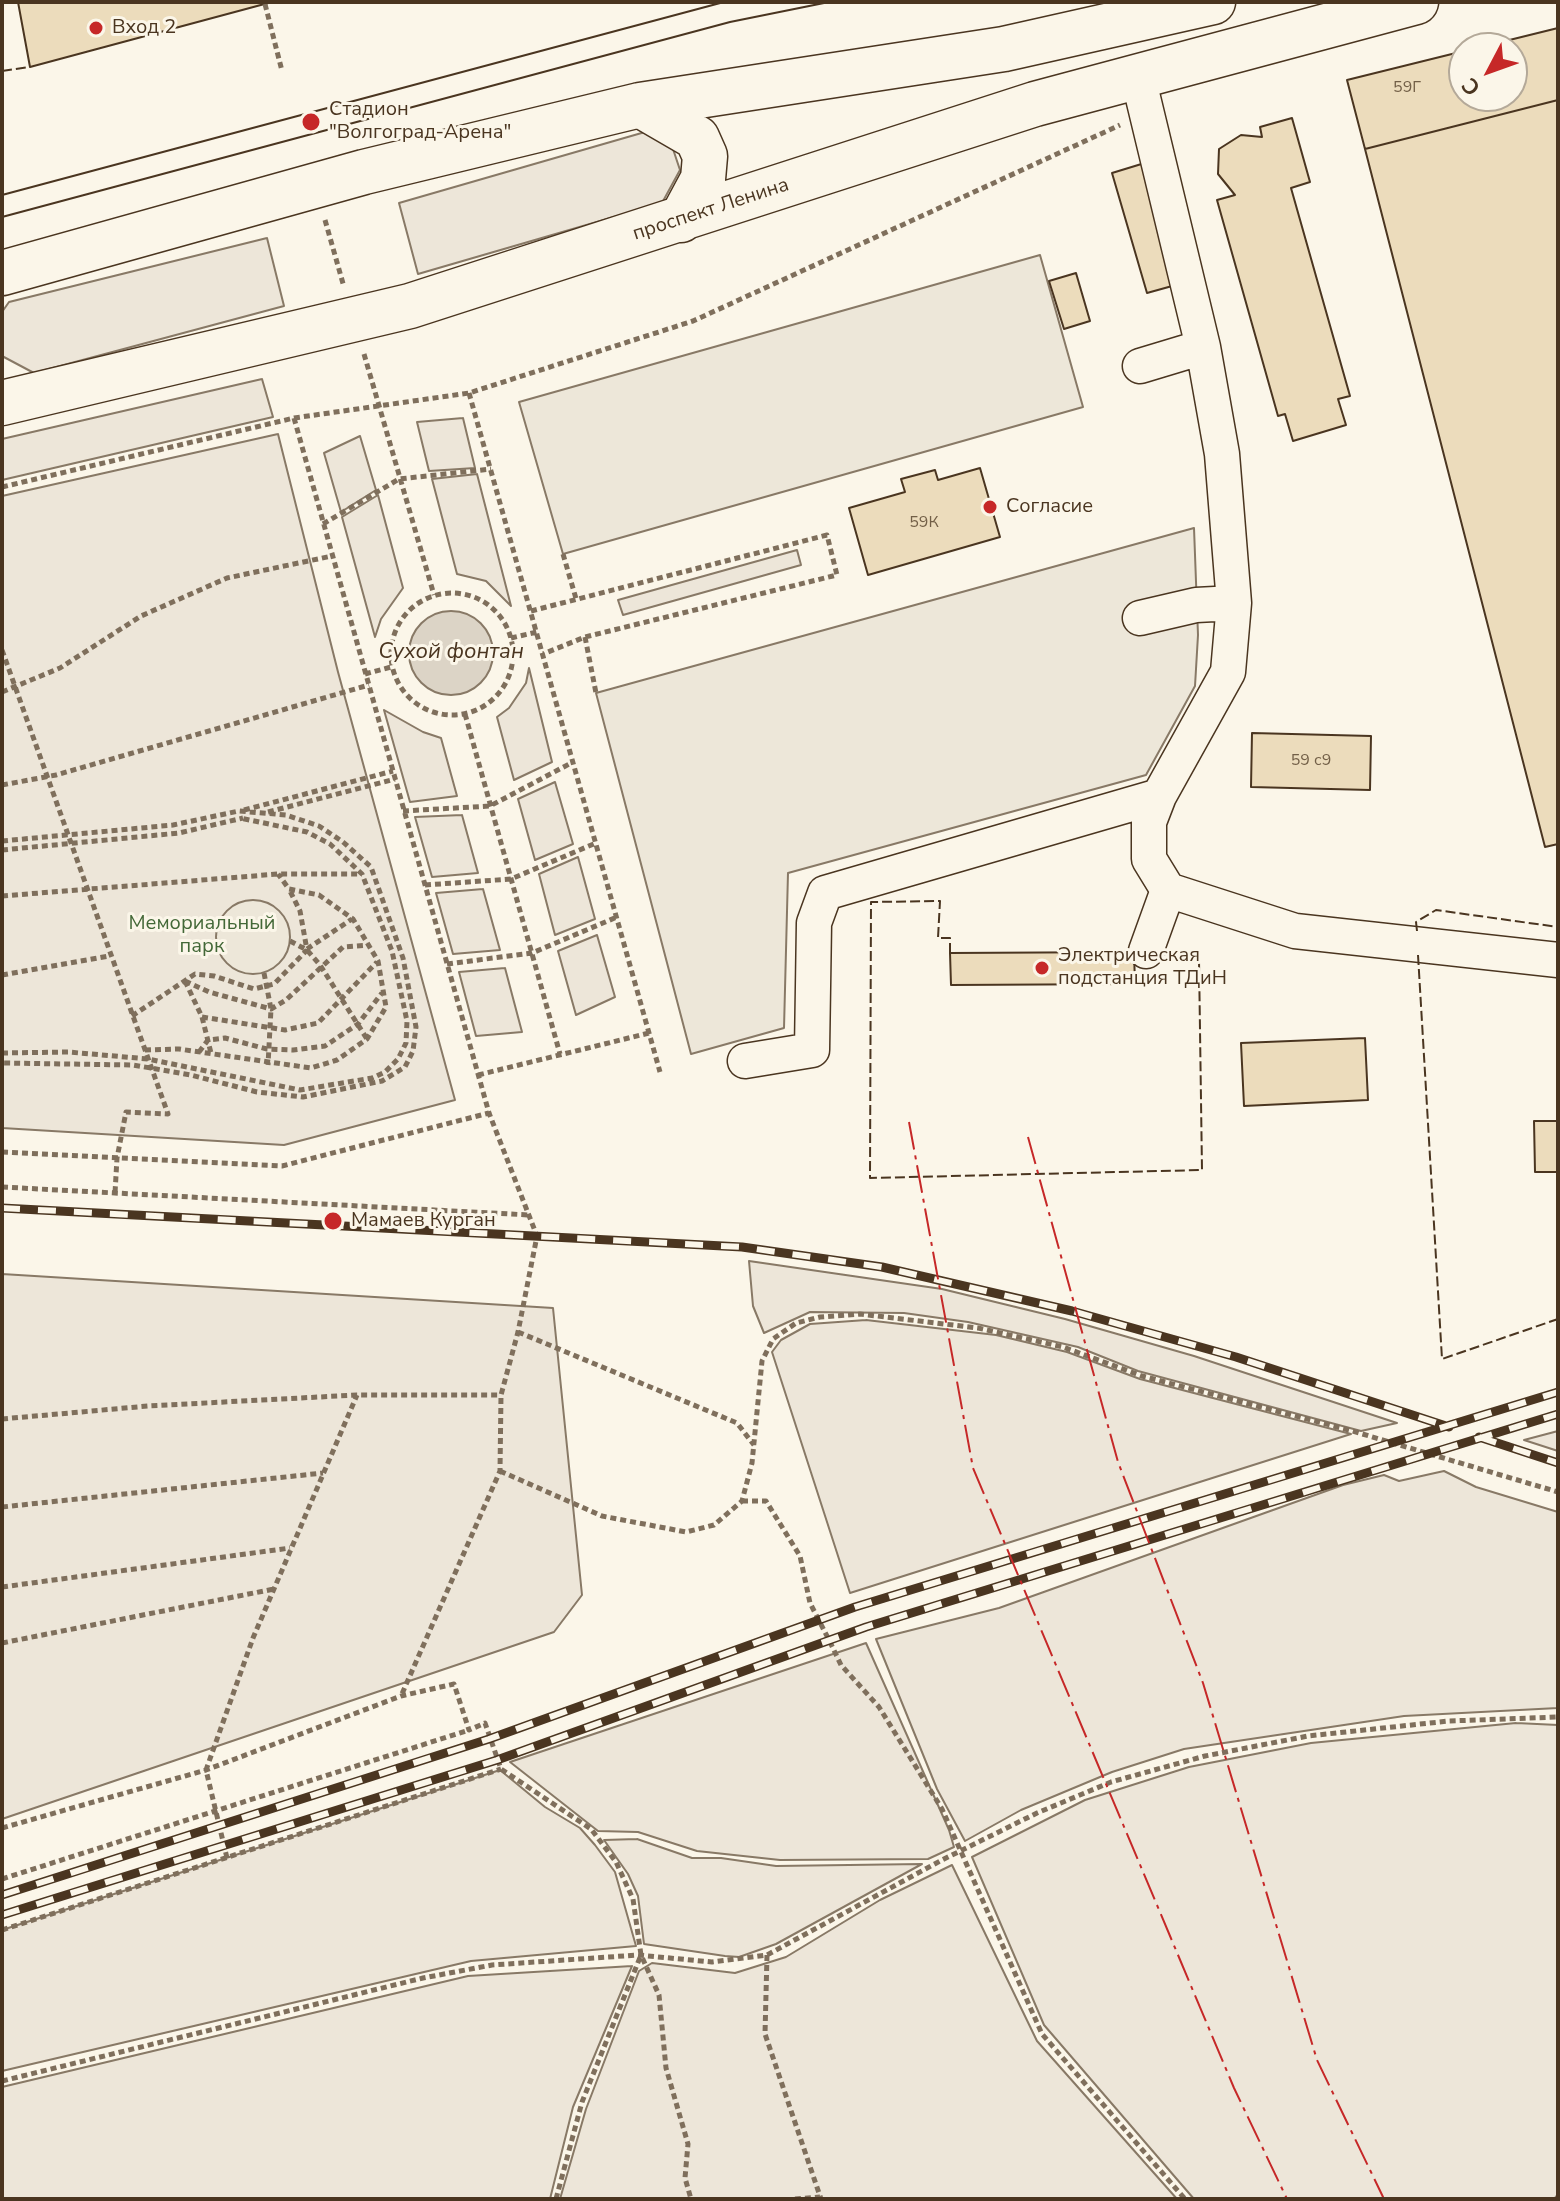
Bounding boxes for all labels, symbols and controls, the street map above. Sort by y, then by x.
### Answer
place label: Вход 2 [112,16,176,40]
marker: Вход 2 [87,19,105,37]
north arrow [1448,32,1528,112]
text: С [1455,71,1488,102]
house number: 59Г [1393,78,1421,98]
place label: Стадион "Волгоград-Арена" [329,98,511,145]
marker: Стадион "Волгоград-Арена" [300,111,322,133]
street label: проспект Ленина [630,173,792,247]
place label: Согласие [1006,495,1093,519]
marker: Согласие [981,498,999,516]
house number: 59К [909,513,939,533]
water label: Сухой фонтан [378,640,524,666]
house number: 59 с9 [1291,751,1331,771]
park label: Мемориальный парк [129,912,275,959]
place label: Электрическая подстанция ТДиН [1058,944,1227,991]
marker: Электрическая подстанция ТДиН [1033,959,1051,977]
place label: Мамаев Курган [351,1209,496,1233]
marker: Мамаев Курган [322,1210,344,1232]

